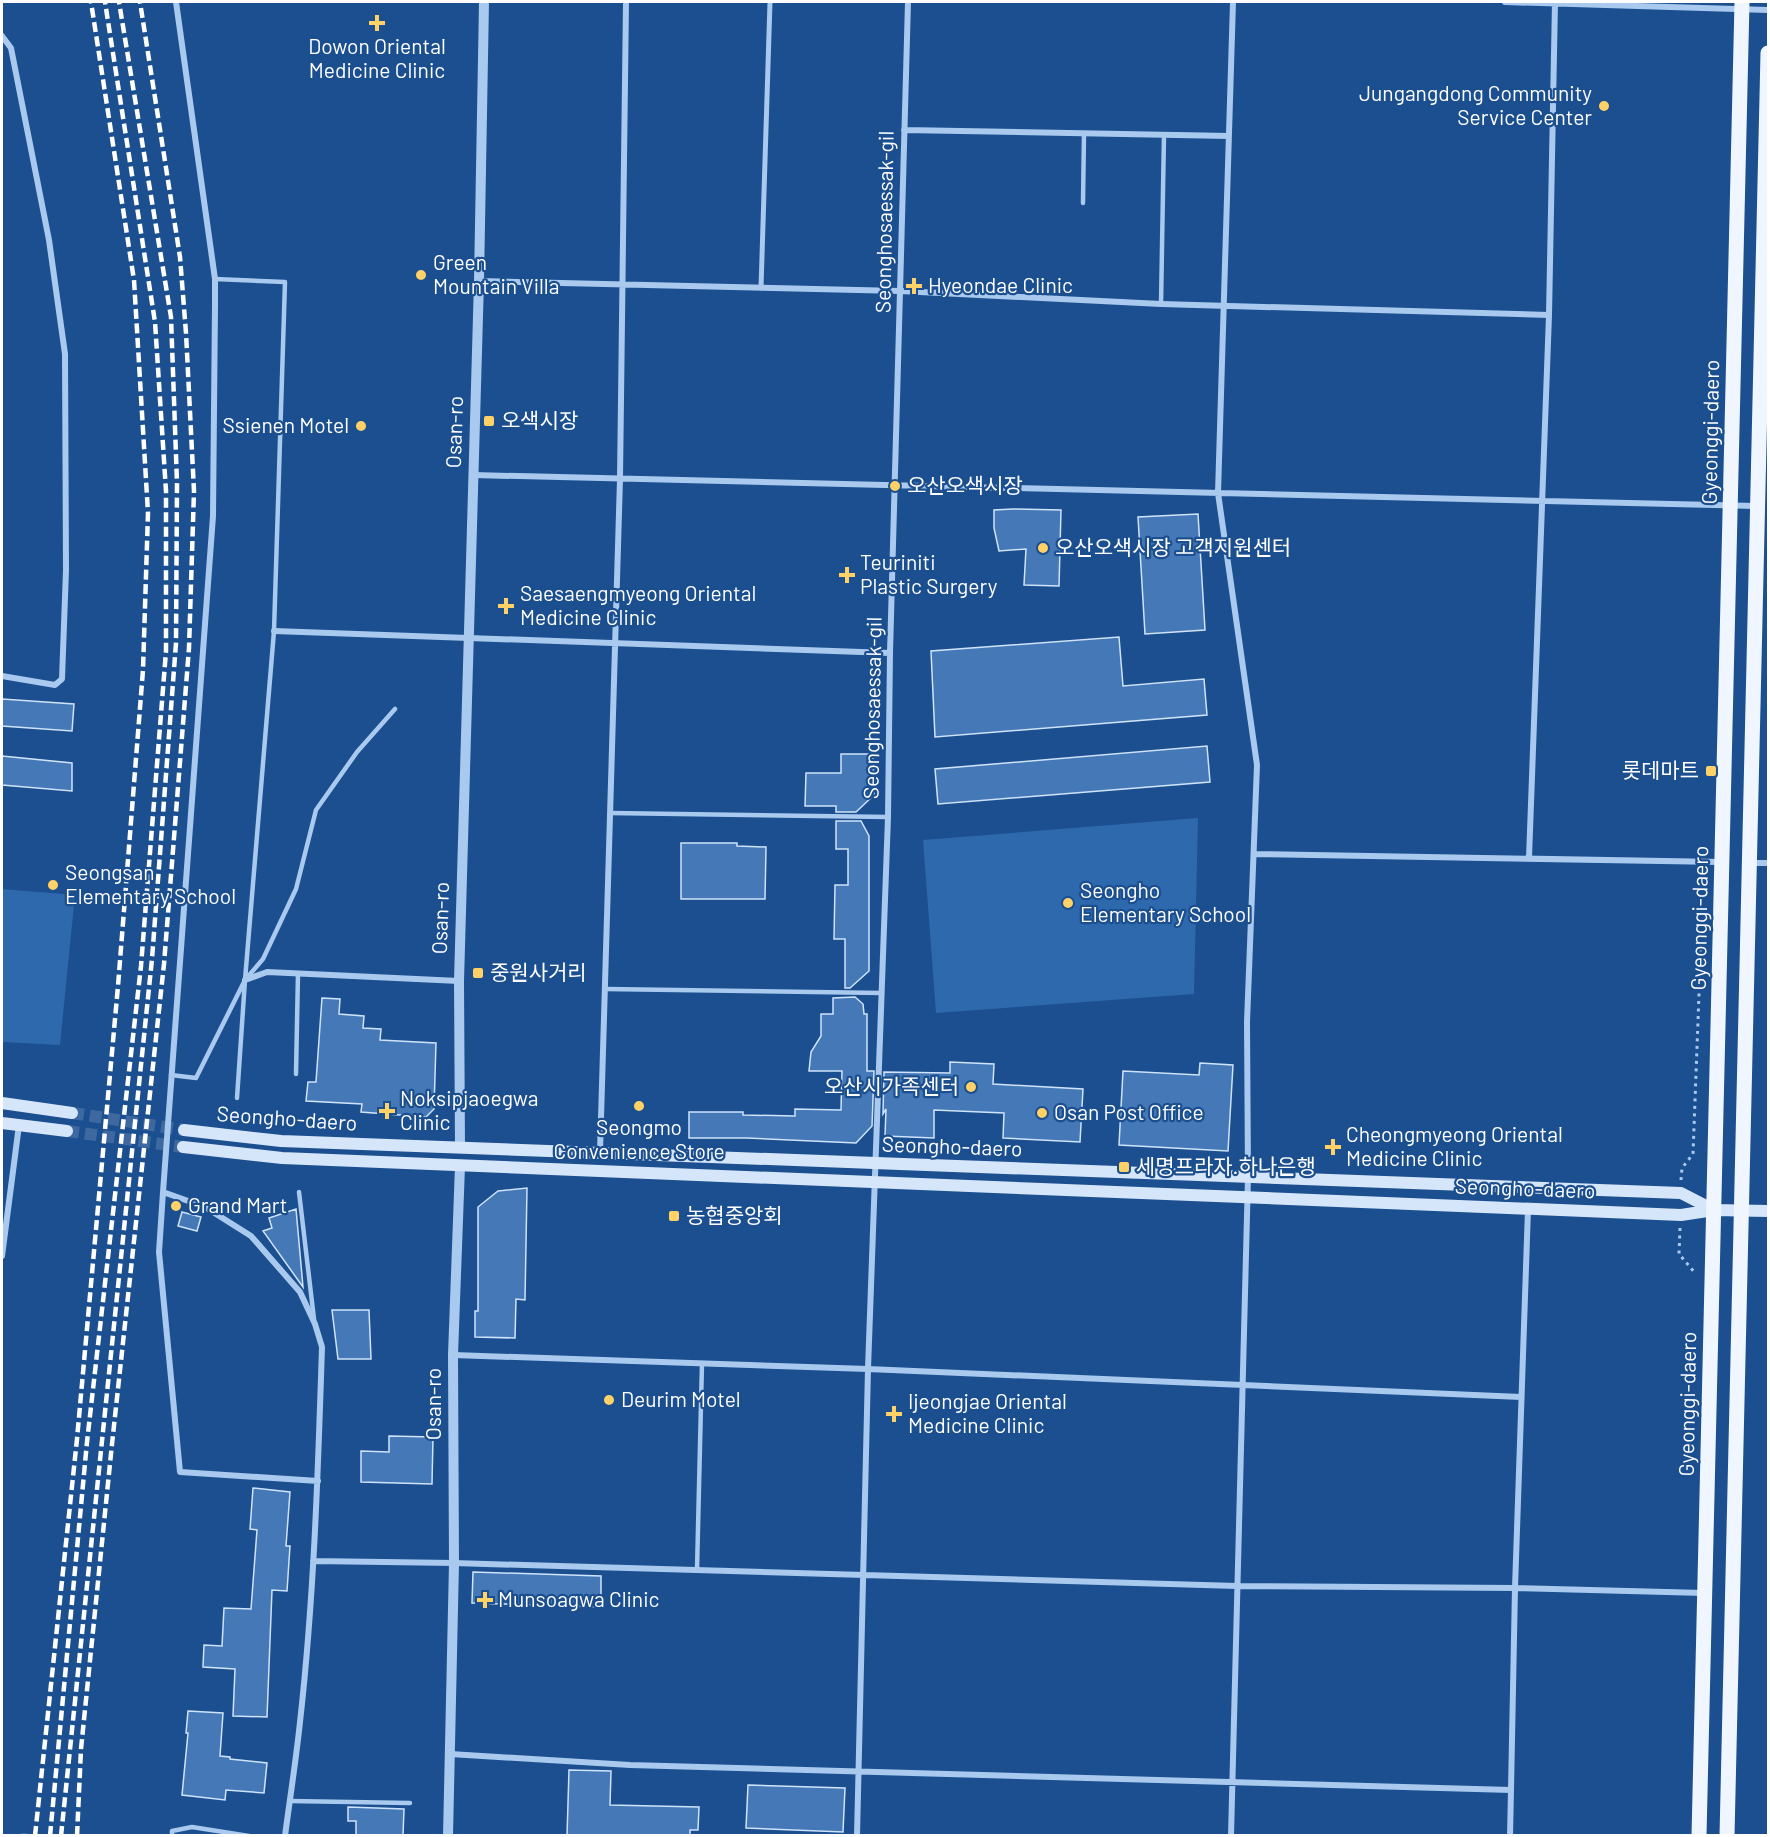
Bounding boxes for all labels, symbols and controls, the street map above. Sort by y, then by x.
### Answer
marker: Dowon Oriental Medicine Clinic [368,14,386,32]
place label: Dowon Oriental Medicine Clinic [308,33,446,82]
place label: Jungangdong Community Service Center [1359,80,1592,129]
marker: Jungangdong Community Service Center [1597,99,1611,113]
street label: Seonghosaessak-gil [869,131,898,313]
place label: Green Mountain Villa [433,249,559,298]
marker: Green Mountain Villa [414,268,428,282]
place label: Hyeondae Clinic [928,272,1073,297]
marker: Hyeondae Clinic [905,277,923,295]
street label: Gyeonggi-daero [1696,359,1723,505]
street label: Osan-ro [440,395,467,469]
place label: 오색시장 [501,407,578,432]
place label: Ssienen Motel [223,412,349,437]
marker: 오색시장 [482,414,496,428]
marker: Ssienen Motel [354,419,368,433]
place label: 오산오색시장 [907,472,1023,497]
marker: 오산오색시장 [888,479,902,493]
place label: 오산오색시장 고객지원센터 [1055,534,1291,559]
marker: 오산오색시장 고객지원센터 [1036,541,1050,555]
place label: Teuriniti Plastic Surgery [860,549,998,598]
marker: Teuriniti Plastic Surgery [838,566,856,584]
place label: Saesaengmyeong Oriental Medicine Clinic [520,580,756,629]
marker: Saesaengmyeong Oriental Medicine Clinic [497,597,515,615]
street label: Seonghosaessak-gil [857,617,886,799]
place label: 롯데마트 [1622,757,1699,782]
marker: 롯데마트 [1704,764,1718,778]
street label: Gyeonggi-daero [1685,845,1712,991]
place label: Seongsan Elementary School [65,859,236,908]
place label: Seongho Elementary School [1080,877,1251,926]
marker: Seongsan Elementary School [46,878,60,892]
street label: Osan-ro [426,881,453,955]
marker: Seongho Elementary School [1061,896,1075,910]
place label: 중원사거리 [490,959,587,984]
marker: 중원사거리 [471,966,485,980]
place label: 오산시가족센터 [824,1073,959,1098]
marker: 오산시가족센터 [964,1080,978,1094]
place label: Noksipjaoegwa Clinic [400,1085,539,1134]
marker: Seongmo Convenience Store [632,1099,646,1113]
place label: Osan Post Office [1054,1099,1204,1124]
street label: Seongho-daero [216,1100,358,1135]
marker: Noksipjaoegwa Clinic [378,1102,396,1120]
marker: Osan Post Office [1035,1106,1049,1120]
place label: Seongmo Convenience Store [553,1114,725,1163]
place label: Cheongmyeong Oriental Medicine Clinic [1346,1121,1563,1170]
street label: Seongho-daero [881,1131,1023,1160]
marker: Cheongmyeong Oriental Medicine Clinic [1324,1138,1342,1156]
place label: 세명프라자.하나은행 [1136,1153,1316,1178]
marker: 세명프라자.하나은행 [1117,1160,1131,1174]
street label: Seongho-daero [1454,1173,1596,1202]
place label: Grand Mart [188,1192,287,1217]
marker: Grand Mart [169,1199,183,1213]
place label: 농협중앙회 [686,1202,783,1227]
marker: 농협중앙회 [667,1209,681,1223]
street label: Gyeonggi-daero [1673,1331,1700,1477]
street label: Osan-ro [420,1368,445,1440]
place label: Deurim Motel [621,1386,741,1411]
place label: Ijeongjae Oriental Medicine Clinic [908,1388,1067,1437]
marker: Deurim Motel [602,1393,616,1407]
marker: Ijeongjae Oriental Medicine Clinic [885,1405,903,1423]
place label: Munsoagwa Clinic [498,1586,659,1611]
marker: Munsoagwa Clinic [476,1591,494,1609]

